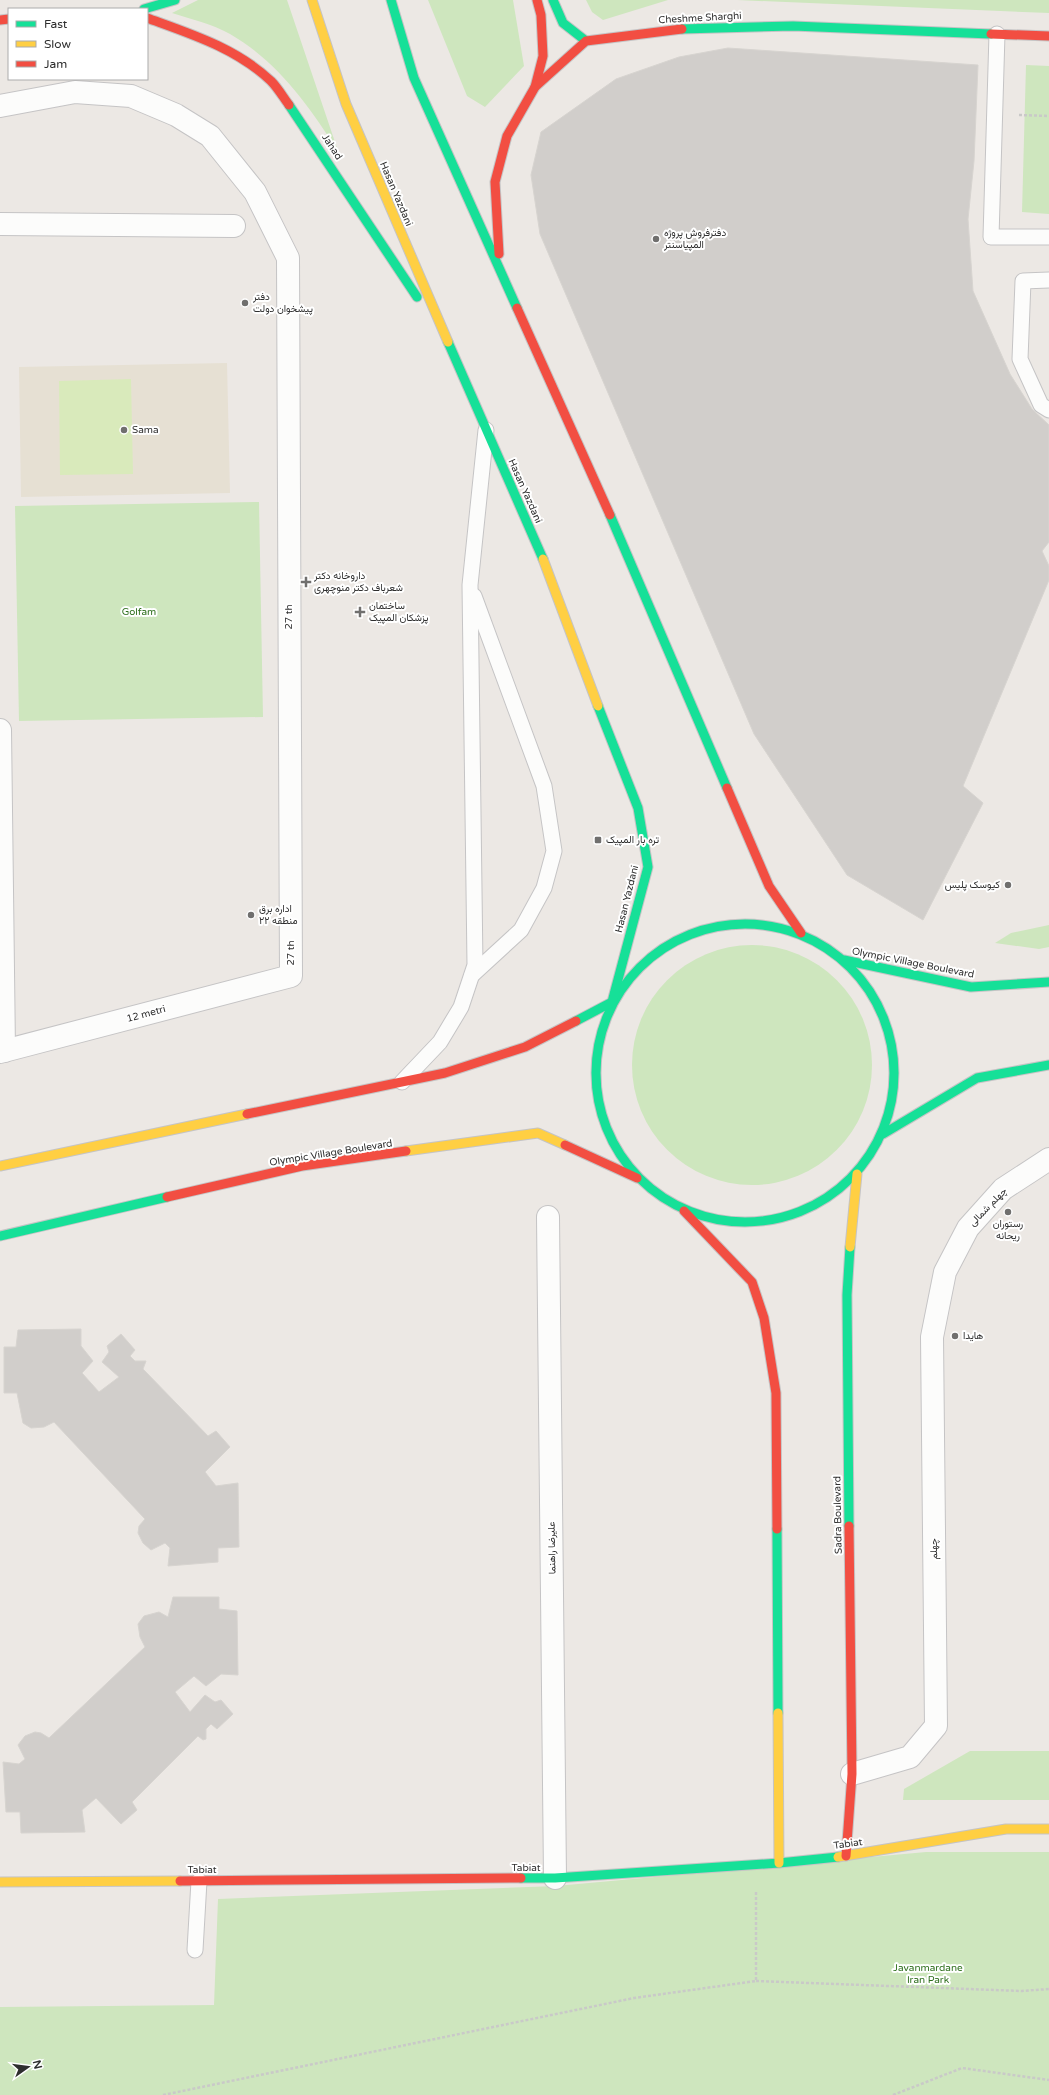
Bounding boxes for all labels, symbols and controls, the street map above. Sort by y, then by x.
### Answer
legend [8,8,148,80]
street label: Cheshme Sharghi [658,10,742,26]
text: Fast [44,17,68,31]
text: Slow [44,37,71,51]
text: Jam [44,57,67,71]
street label: Jahad [319,132,345,162]
street label: Hasan Yazdani [377,160,415,228]
place label: دفترفروش پروژه المپیاسنتر [663,227,726,252]
marker: دفترفروش پروژه المپیاسنتر [651,234,661,244]
place label: دفتر پیشخوان دولت [252,291,313,316]
marker: دفتر پیشخوان دولت [240,298,250,308]
place label: Sama [132,424,159,436]
marker: Sama [119,425,129,435]
street label: Hasan Yazdani [505,457,545,525]
place label: داروخانه دکتر شعرباف دکتر منوچهری [313,570,403,595]
marker: داروخانه دکتر شعرباف دکتر منوچهری [301,577,311,587]
place label: ساختمان پزشکان المپیک [369,600,428,625]
street label: 27 th [283,604,295,630]
park label: Golfam [122,606,156,618]
marker: ساختمان پزشکان المپیک [354,606,366,618]
place label: تره بار المپیک [606,834,659,847]
marker: تره بار المپیک [593,835,603,845]
street label: Hasan Yazdani [613,864,641,934]
place label: کیوسک پلیس [945,879,1001,892]
marker: کیوسک پلیس [1003,880,1013,890]
place label: اداره برق منطقه ۲۲ [259,903,298,927]
marker: اداره برق منطقه ۲۲ [246,910,256,920]
street label: 27 th [285,940,297,966]
street label: Olympic Village Boulevard [851,945,975,981]
street label: 12 metri [125,1003,167,1025]
street label: Olympic Village Boulevard [269,1137,393,1169]
street label: چهلم شمالی [967,1185,1010,1230]
marker: رستوران ریحانه [1003,1207,1013,1217]
place label: رستوران ریحانه [993,1218,1023,1242]
place label: هایدا [963,1330,983,1342]
marker: هایدا [950,1331,960,1341]
street label: Sadra Boulevard [831,1476,845,1554]
street label: علیرضا راهنما [546,1522,558,1574]
street label: چهلم [928,1538,941,1560]
street label: Tabiat [833,1836,863,1852]
street label: Tabiat [511,1862,541,1874]
street label: Tabiat [187,1864,217,1876]
park label: Javanmardane Iran Park [893,1962,963,1986]
north arrow [8,2047,48,2087]
text: N [30,2059,45,2071]

